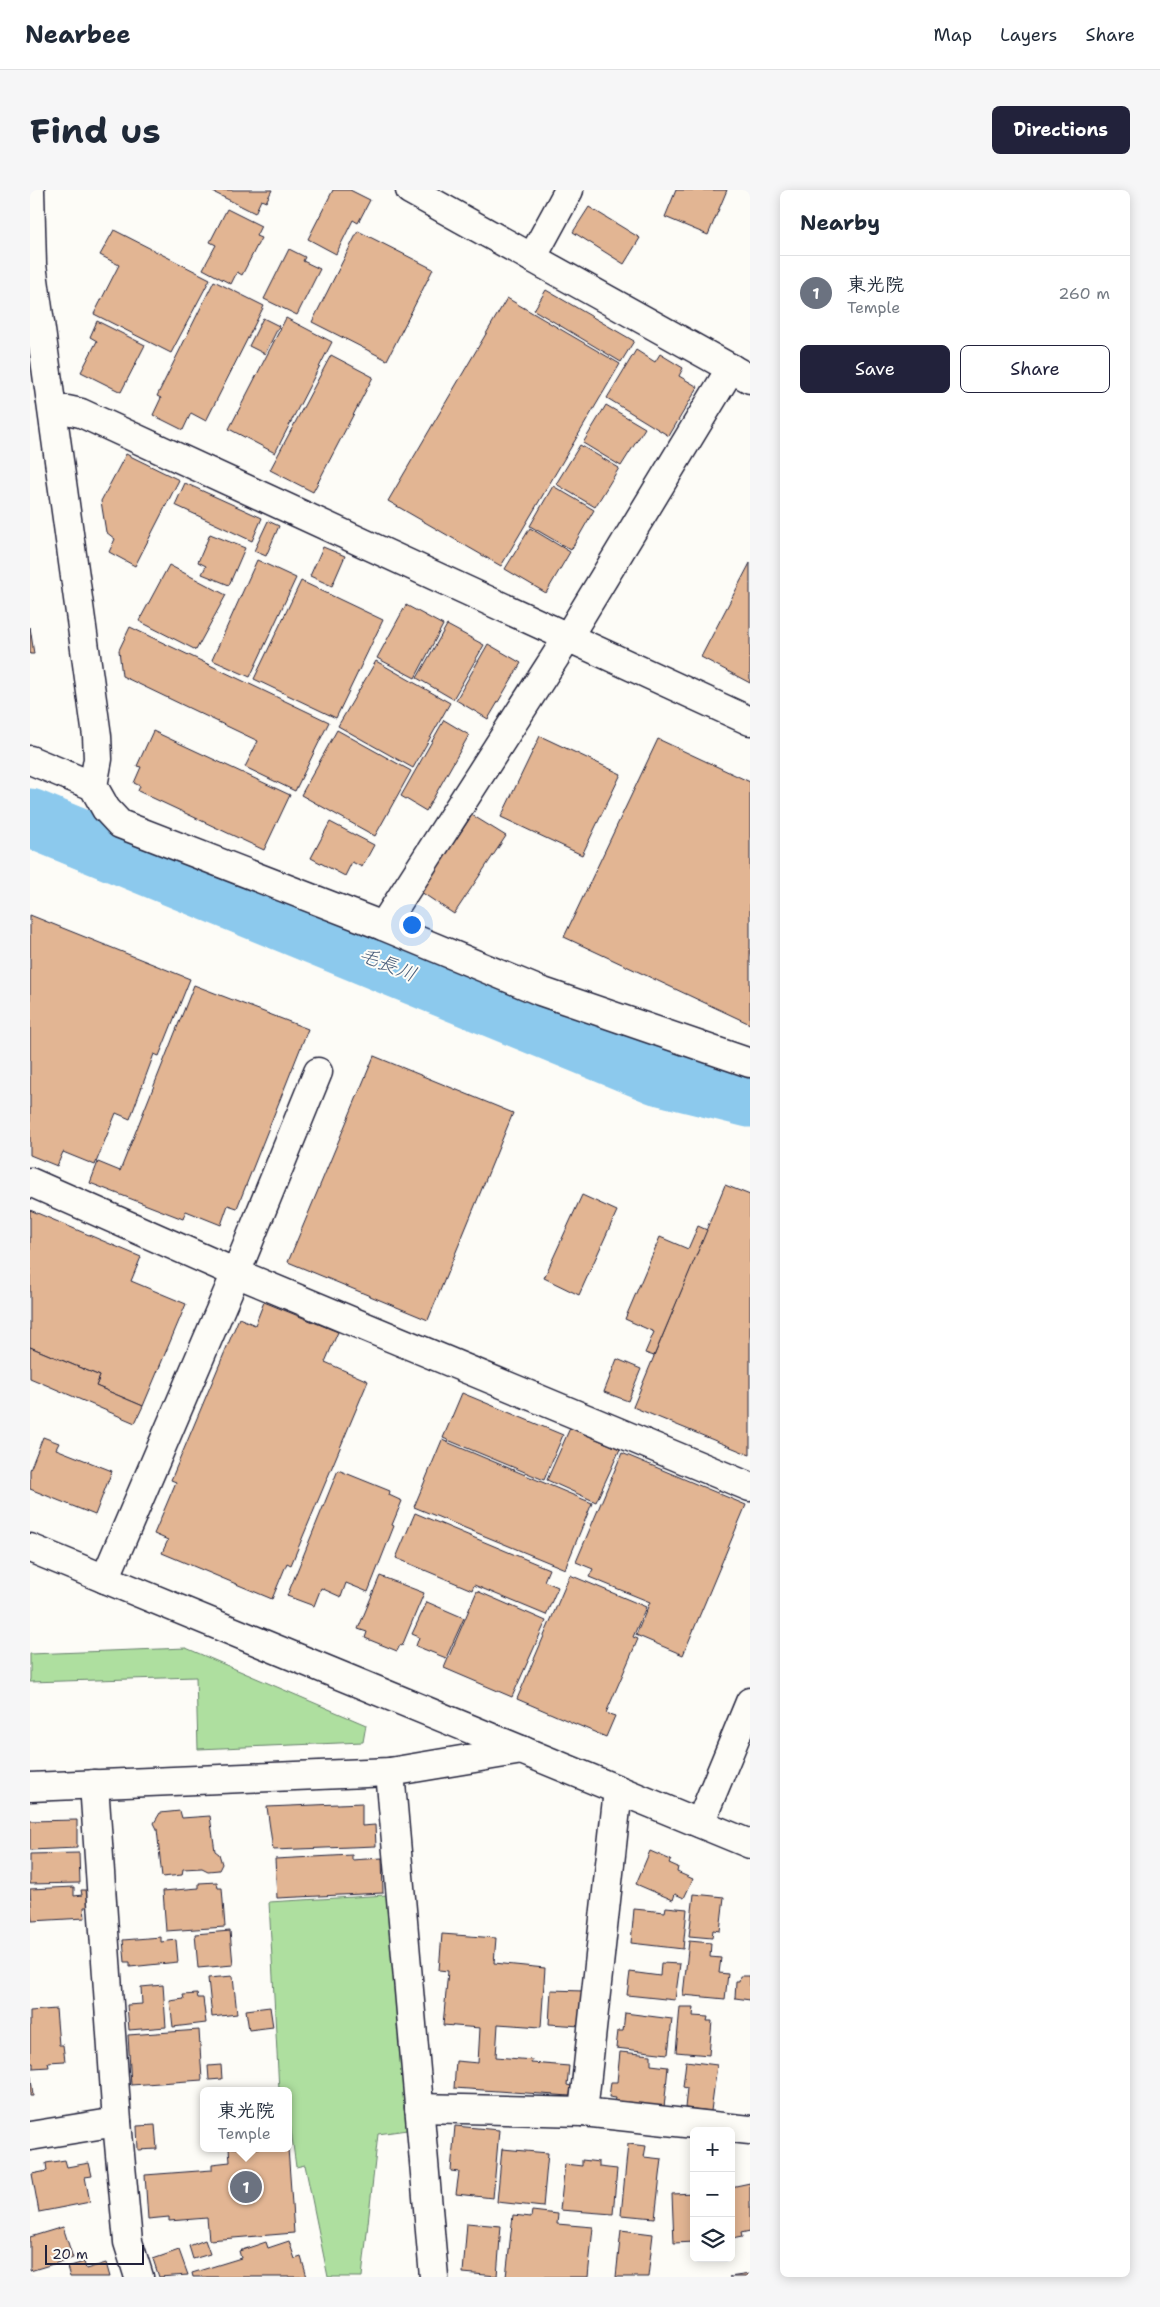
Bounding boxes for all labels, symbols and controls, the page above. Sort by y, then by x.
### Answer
text: Nearbee [25,19,131,51]
text: Map [934,23,972,47]
text: Layers [1000,23,1057,47]
text: Share [1085,23,1135,47]
button: Directions [992,106,1130,154]
text: Find us [30,107,161,154]
text: Nearby [800,209,880,237]
text: 東光院 [847,272,904,297]
text: 1 [812,283,820,304]
text: 260 m [1058,283,1110,304]
text: Temple [847,297,900,318]
button: Save [800,345,950,393]
button: Share [960,345,1110,393]
your location [399,912,425,938]
water label: 毛長川 [355,941,421,987]
popup [200,2087,292,2152]
text: 東光院 [217,2098,275,2123]
text: Temple [217,2123,271,2144]
map controls [690,2127,735,2262]
button: + [690,2127,735,2172]
pin: 1 [230,2168,262,2206]
button: − [690,2172,735,2217]
button: layers [690,2217,735,2262]
scale bar [45,2242,144,2265]
text: 20 m [52,2245,88,2263]

